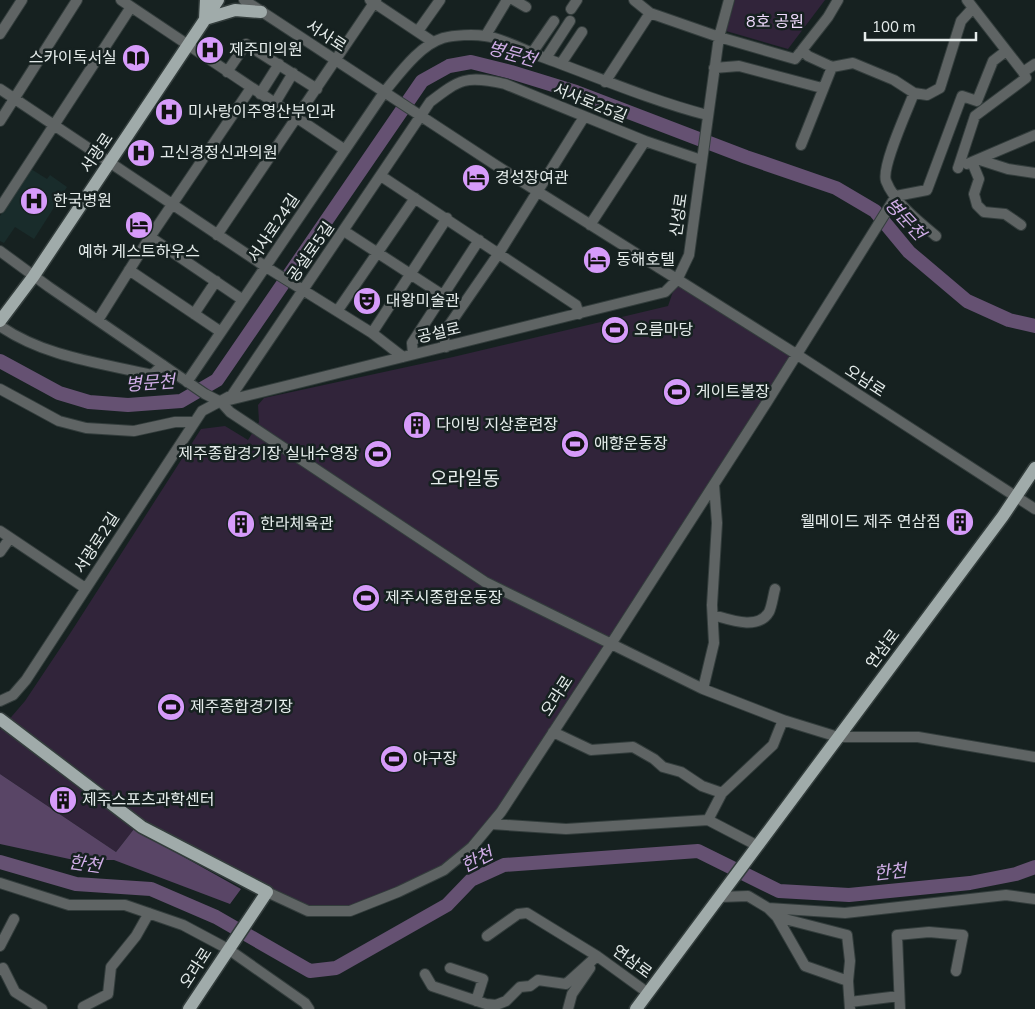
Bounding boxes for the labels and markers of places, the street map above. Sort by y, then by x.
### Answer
hospital icon: 제주미의원 [195,35,225,65]
place label: 제주미의원 [229,39,303,61]
library icon: 스카이독서실 [121,43,151,73]
place label: 스카이독서실 [29,47,117,69]
hospital icon: 미사랑이주영산부인과 [154,97,184,127]
place label: 미사랑이주영산부인과 [188,101,335,123]
hospital icon: 고신경정신과의원 [126,138,156,168]
place label: 고신경정신과의원 [160,142,278,164]
hotel icon: 경성장여관 [461,163,491,193]
place label: 경성장여관 [495,167,569,189]
hospital icon: 한국병원 [19,186,49,216]
place label: 한국병원 [53,190,112,212]
hotel icon: 예하 게스트하우스 [124,210,154,240]
place label: 예하 게스트하우스 [78,241,200,263]
hotel icon: 동해호텔 [582,245,612,275]
place label: 동해호텔 [616,249,675,271]
theatre icon: 대왕미술관 [352,286,382,316]
place label: 대왕미술관 [386,290,460,312]
sports icon: 오름마당 [600,315,630,345]
place label: 오름마당 [634,319,693,341]
sports icon: 게이트볼장 [662,377,692,407]
place label: 게이트볼장 [696,381,770,403]
building icon: 다이빙 지상훈련장 [402,410,432,440]
place label: 다이빙 지상훈련장 [436,414,558,436]
sports icon: 애향운동장 [560,429,590,459]
place label: 애향운동장 [594,433,668,455]
sports icon: 제주종합경기장 실내수영장 [363,439,393,469]
place label: 제주종합경기장 실내수영장 [178,443,359,465]
building icon: 웰메이드 제주 연삼점 [945,507,975,537]
building icon: 한라체육관 [226,509,256,539]
place label: 웰메이드 제주 연삼점 [800,511,941,533]
place label: 한라체육관 [260,513,334,535]
sports icon: 제주시종합운동장 [351,583,381,613]
place label: 제주시종합운동장 [385,587,503,609]
sports icon: 제주종합경기장 [156,692,186,722]
place label: 제주종합경기장 [190,696,293,718]
sports icon: 야구장 [379,744,409,774]
place label: 야구장 [413,748,457,770]
building icon: 제주스포츠과학센터 [48,785,78,815]
place label: 제주스포츠과학센터 [82,789,214,811]

